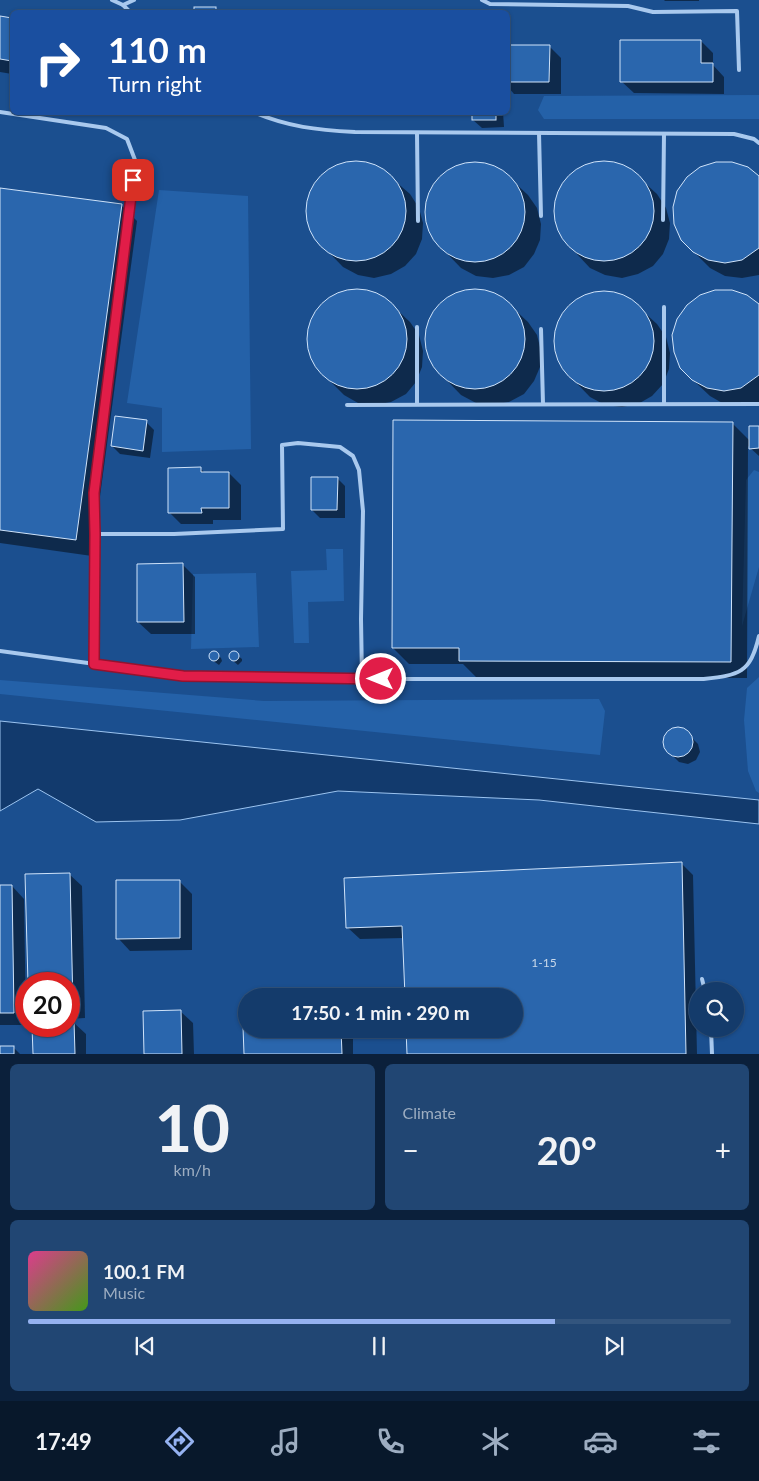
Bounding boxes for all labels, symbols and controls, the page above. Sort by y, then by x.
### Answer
text: 110 m [108,28,207,70]
icon: right [25,30,90,95]
text: Turn right [108,70,202,97]
pin [112,159,154,201]
icon: arrive [119,166,147,194]
position arrow [354,652,406,704]
house number: 1-15 [531,955,557,970]
speed limit sign: 20 [15,972,80,1037]
map controls [689,982,744,1037]
button: search [689,982,744,1037]
text: 17:50 · 1 min · 290 m [291,1001,470,1024]
text: 10 [155,1088,230,1166]
text: Climate [403,1103,456,1122]
text: 20° [537,1127,597,1173]
text: − [403,1133,419,1167]
text: + [715,1133,731,1167]
text: km/h [174,1160,211,1179]
text: 100.1 FM [103,1260,185,1283]
text: Music [103,1283,145,1302]
icon: previous [131,1332,159,1360]
icon: pause [365,1332,393,1360]
icon: next [600,1332,628,1360]
icon: directions [162,1424,197,1459]
icon: music [268,1424,303,1459]
icon: phone [373,1424,408,1459]
icon: climate [478,1424,513,1459]
icon: car [583,1424,618,1459]
icon: filters [689,1424,724,1459]
text: 17:49 [35,1428,92,1455]

